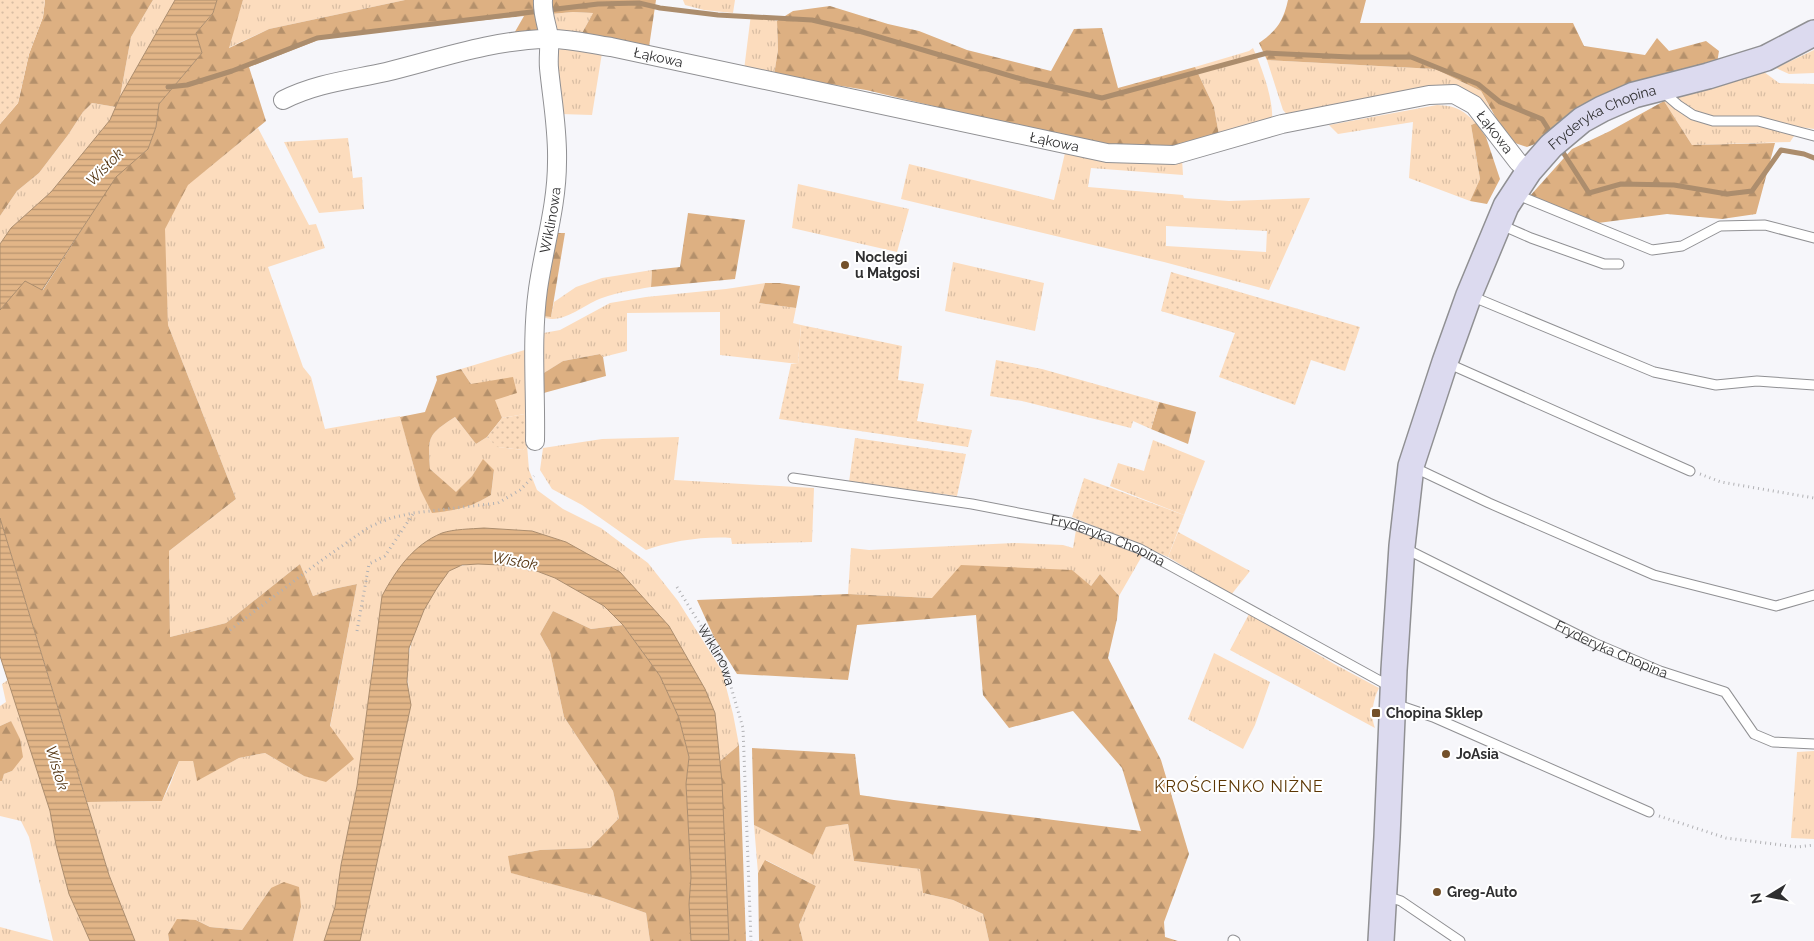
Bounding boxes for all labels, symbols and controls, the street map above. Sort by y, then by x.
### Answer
street label: Łąkowa [632,44,685,70]
street label: Fryderyka Chopina [1545,82,1658,153]
street label: Łąkowa [1473,108,1517,157]
street label: Łąkowa [1028,129,1081,155]
water label: Wisłok [82,144,128,190]
street label: Wiklinowa [536,186,564,255]
place label: Noclegi u Małgosi [855,249,920,281]
marker: Noclegi u Małgosi [839,259,851,271]
street label: Fryderyka Chopina [1049,511,1168,569]
water label: Wisłok [491,548,539,574]
street label: Fryderyka Chopina [1553,617,1670,681]
street label: Wiklinowa [694,621,738,688]
place label: Chopina Sklep [1386,705,1483,721]
marker: Chopina Sklep [1370,707,1382,719]
water label: Wisłok [42,743,72,793]
place label: JoAsia [1456,746,1499,762]
marker: JoAsia [1440,748,1452,760]
district label: KROŚCIENKO NIŻNE [1154,776,1324,796]
north arrow [1744,871,1794,921]
place label: Greg-Auto [1447,884,1518,900]
marker: Greg-Auto [1431,886,1443,898]
text: N [1747,892,1765,905]

